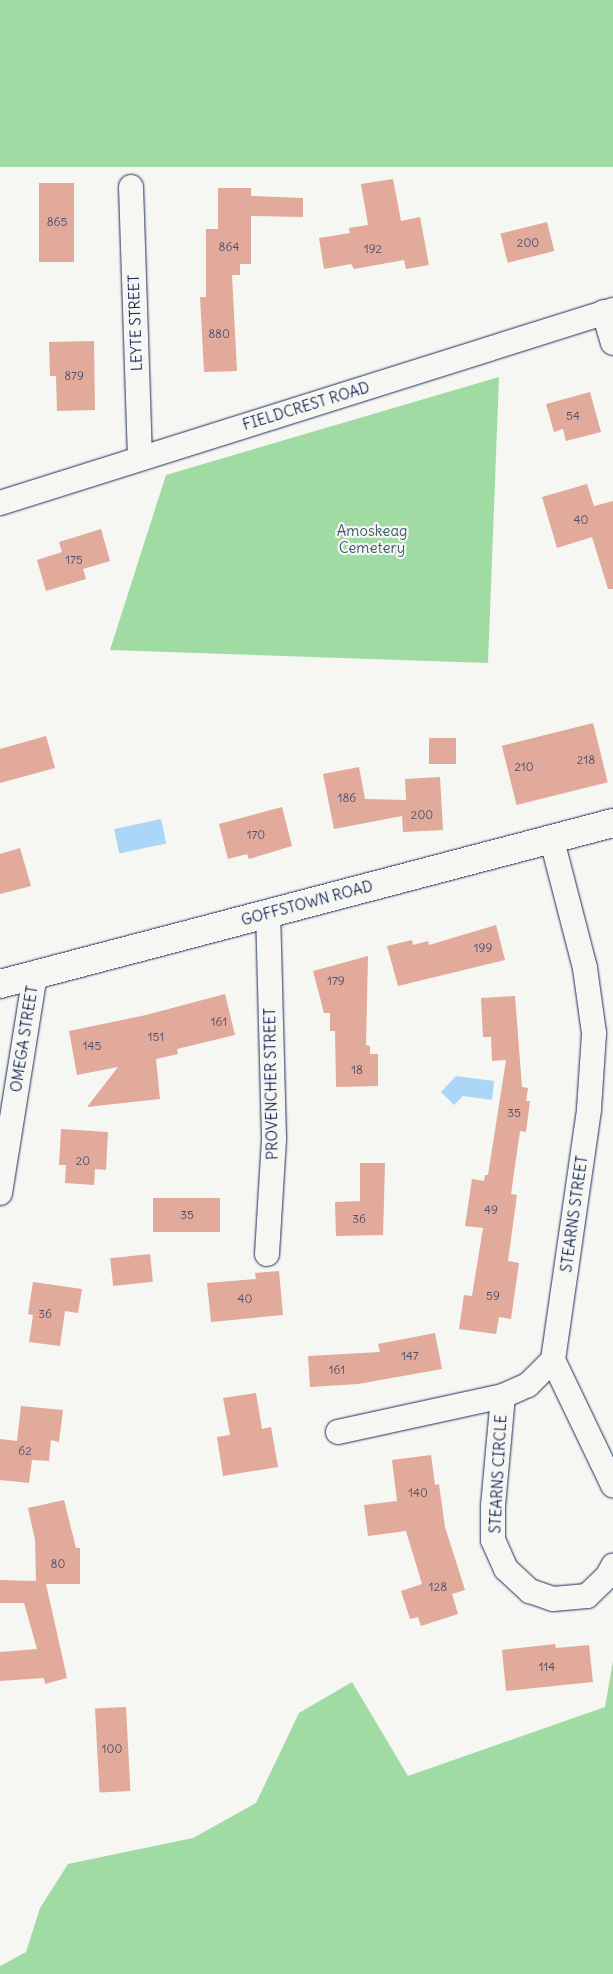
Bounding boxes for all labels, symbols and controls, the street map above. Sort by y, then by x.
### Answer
house number: 865 [47,215,67,229]
house number: 200 [517,236,539,250]
house number: 864 [219,240,239,254]
house number: 192 [364,242,382,256]
street label: LEYTE STREET [124,274,146,372]
house number: 880 [208,327,230,341]
house number: 879 [64,369,84,383]
street label: FIELDCREST ROAD [240,378,372,434]
house number: 54 [566,409,580,423]
house number: 40 [574,513,588,527]
park label: Amoskeag Cemetery [337,521,407,556]
house number: 175 [65,553,83,567]
house number: 218 [577,753,595,767]
house number: 210 [514,760,534,774]
house number: 186 [338,791,356,805]
house number: 200 [411,808,433,822]
house number: 170 [247,828,265,842]
street label: GOFFSTOWN ROAD [239,877,375,929]
house number: 199 [474,941,492,955]
house number: 179 [327,974,345,988]
street label: OMEGA STREET [7,984,41,1094]
street label: PROVENCHER STREET [261,1008,281,1160]
house number: 161 [211,1015,227,1029]
house number: 151 [148,1030,164,1044]
house number: 145 [83,1039,101,1053]
house number: 18 [351,1063,363,1077]
house number: 35 [507,1106,521,1120]
house number: 20 [76,1154,90,1168]
street label: STEARNS STREET [557,1155,591,1273]
house number: 49 [484,1203,498,1217]
house number: 35 [180,1208,194,1222]
house number: 36 [352,1212,366,1226]
house number: 59 [486,1289,500,1303]
house number: 40 [238,1292,252,1306]
house number: 36 [38,1307,52,1321]
house number: 147 [401,1349,419,1363]
house number: 161 [329,1363,345,1377]
street label: STEARNS CIRCLE [486,1414,510,1534]
house number: 62 [18,1444,32,1458]
house number: 140 [408,1486,428,1500]
house number: 80 [51,1557,65,1571]
house number: 128 [429,1580,447,1594]
house number: 114 [539,1660,555,1674]
house number: 100 [102,1742,122,1756]

